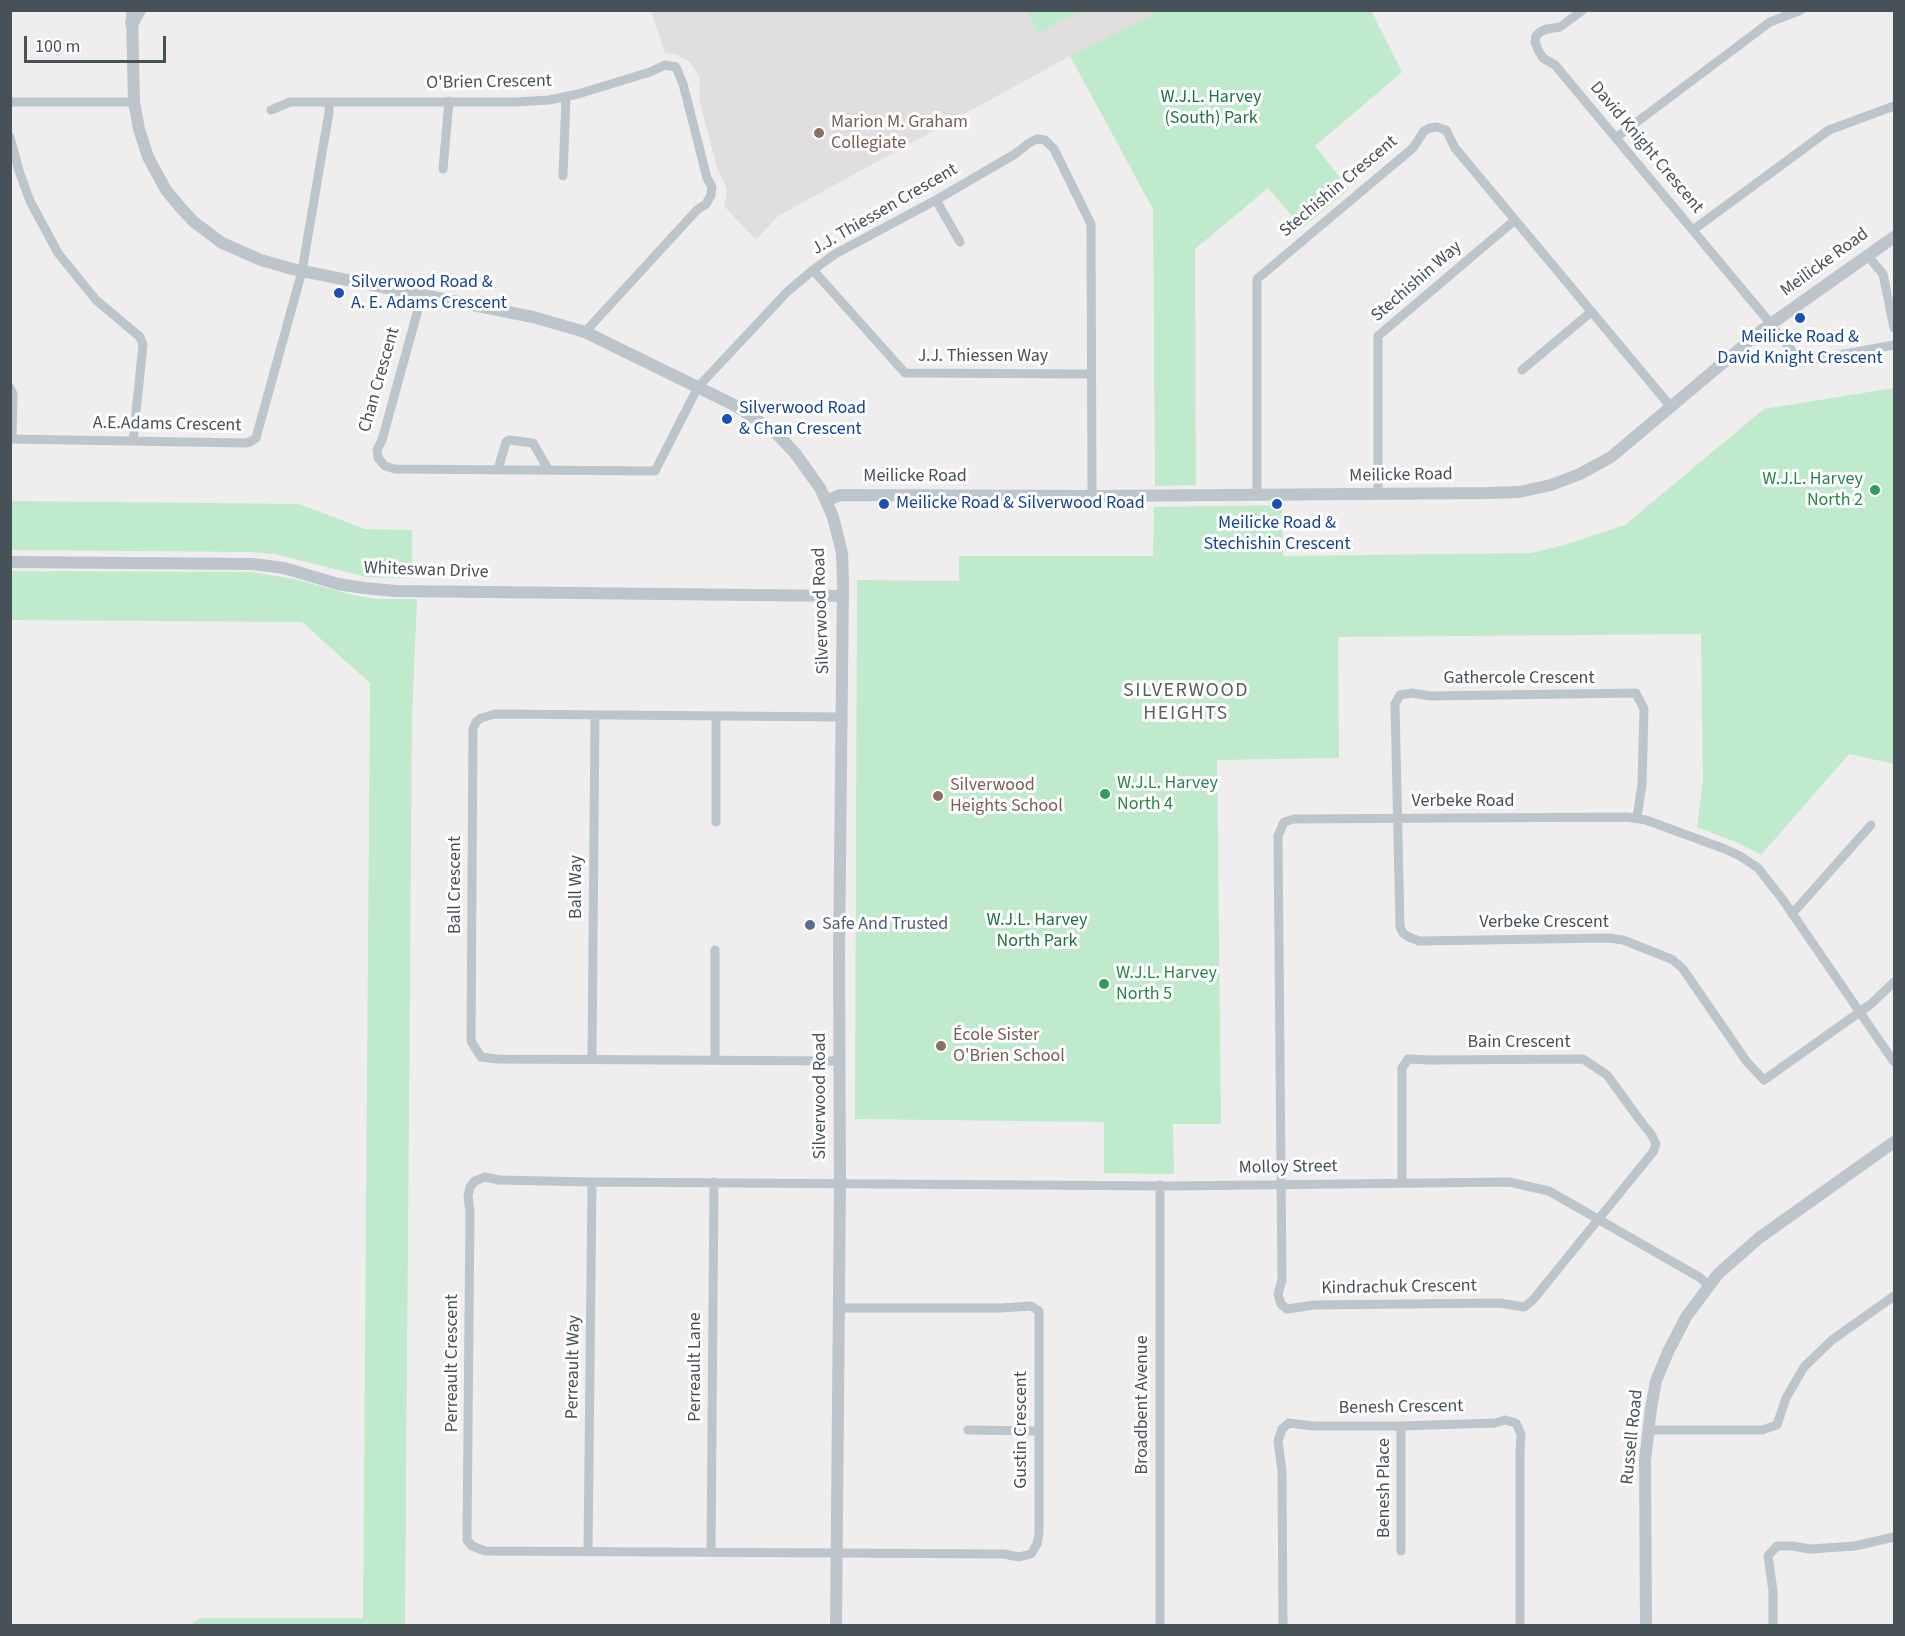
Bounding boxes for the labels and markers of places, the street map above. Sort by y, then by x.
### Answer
place label: Marion M. Graham Collegiate [831,112,968,154]
marker: Marion M. Graham Collegiate [812,126,826,140]
place label: Silverwood Road & A. E. Adams Crescent [351,272,507,314]
marker: Silverwood Road & A. E. Adams Crescent [332,286,346,300]
marker: Meilicke Road & David Knight Crescent [1793,311,1807,325]
place label: Meilicke Road & David Knight Crescent [1717,327,1883,370]
place label: Silverwood Road & Chan Crescent [739,398,866,440]
marker: Silverwood Road & Chan Crescent [720,412,734,426]
place label: W.J.L. Harvey North 2 [1762,469,1863,512]
marker: W.J.L. Harvey North 2 [1868,483,1882,497]
place label: Meilicke Road & Silverwood Road [896,493,1145,515]
marker: Meilicke Road & Silverwood Road [877,497,891,511]
marker: Meilicke Road & Stechishin Crescent [1270,497,1284,511]
place label: Meilicke Road & Stechishin Crescent [1203,513,1351,556]
place label: W.J.L. Harvey North 4 [1117,773,1218,816]
place label: Silverwood Heights School [950,775,1063,818]
marker: W.J.L. Harvey North 4 [1098,787,1112,801]
marker: Silverwood Heights School [931,789,945,803]
place label: Safe And Trusted [822,914,948,936]
marker: Safe And Trusted [803,918,817,932]
place label: W.J.L. Harvey North 5 [1116,963,1217,1006]
marker: W.J.L. Harvey North 5 [1097,977,1111,991]
place label: École Sister O'Brien School [953,1025,1065,1068]
marker: École Sister O'Brien School [934,1039,948,1053]

